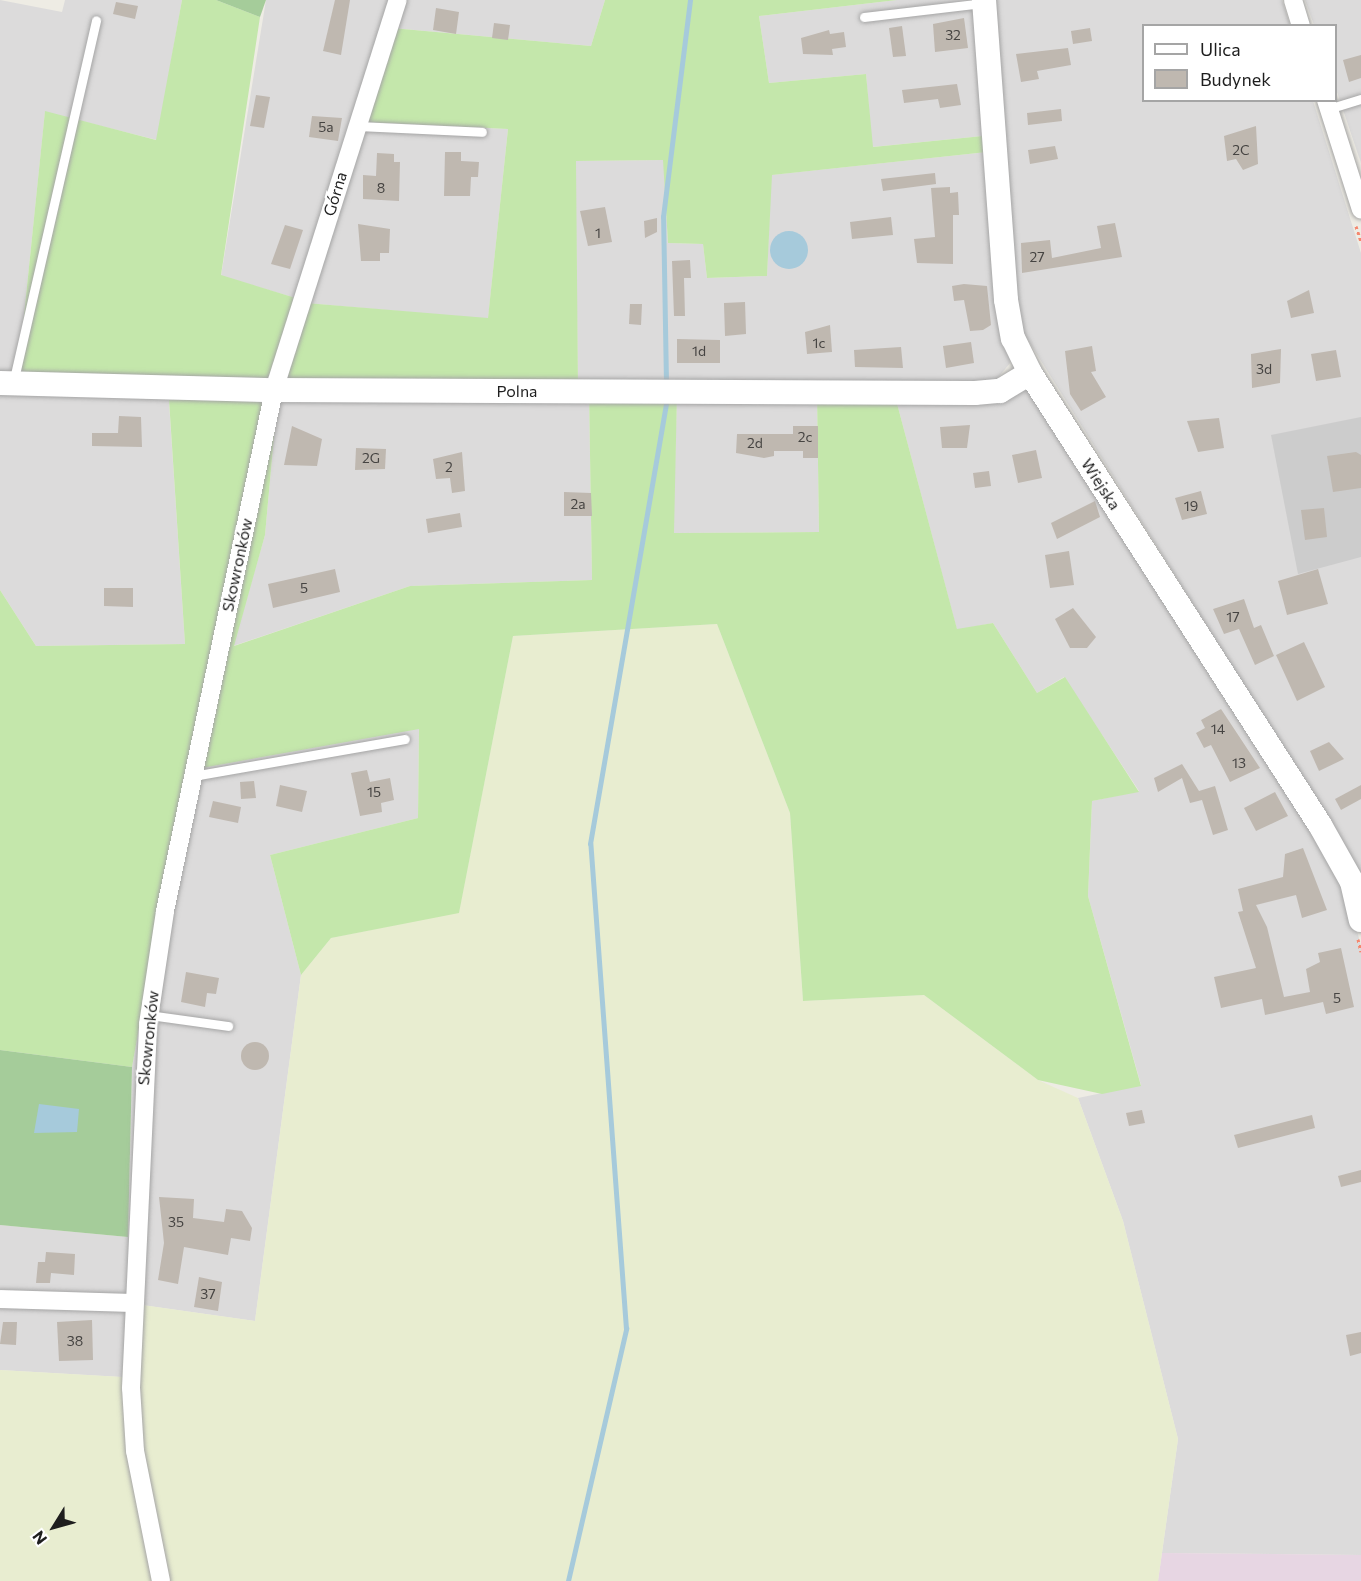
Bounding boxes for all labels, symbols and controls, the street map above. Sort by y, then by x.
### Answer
legend [1142,24,1337,102]
house number: 32 [945,27,961,43]
text: Ulica [1200,38,1241,60]
text: Budynek [1200,68,1271,90]
house number: 5a [318,119,334,135]
house number: 2C [1232,142,1250,158]
street label: Górna [319,170,351,218]
house number: 8 [377,180,385,196]
house number: 1 [595,225,601,241]
house number: 27 [1029,249,1045,265]
house number: 1c [813,335,825,351]
house number: 1d [692,343,706,359]
house number: 3d [1256,361,1272,377]
street label: Polna [497,381,537,401]
house number: 2c [798,429,812,445]
house number: 2d [747,435,763,451]
house number: 2G [362,450,380,466]
street label: Wiejska [1077,455,1125,513]
house number: 2 [445,459,453,475]
house number: 2a [570,496,586,512]
house number: 19 [1184,498,1198,514]
street label: Skowronków [218,517,256,613]
house number: 5 [300,580,308,596]
house number: 17 [1226,609,1240,625]
house number: 14 [1211,721,1225,737]
house number: 13 [1232,755,1246,771]
house number: 15 [367,784,381,800]
street label: Skowronków [133,990,163,1086]
house number: 5 [1333,990,1341,1006]
house number: 35 [168,1214,184,1230]
house number: 37 [200,1286,216,1302]
house number: 38 [67,1333,83,1349]
north arrow [24,1497,84,1557]
text: N [28,1528,50,1549]

